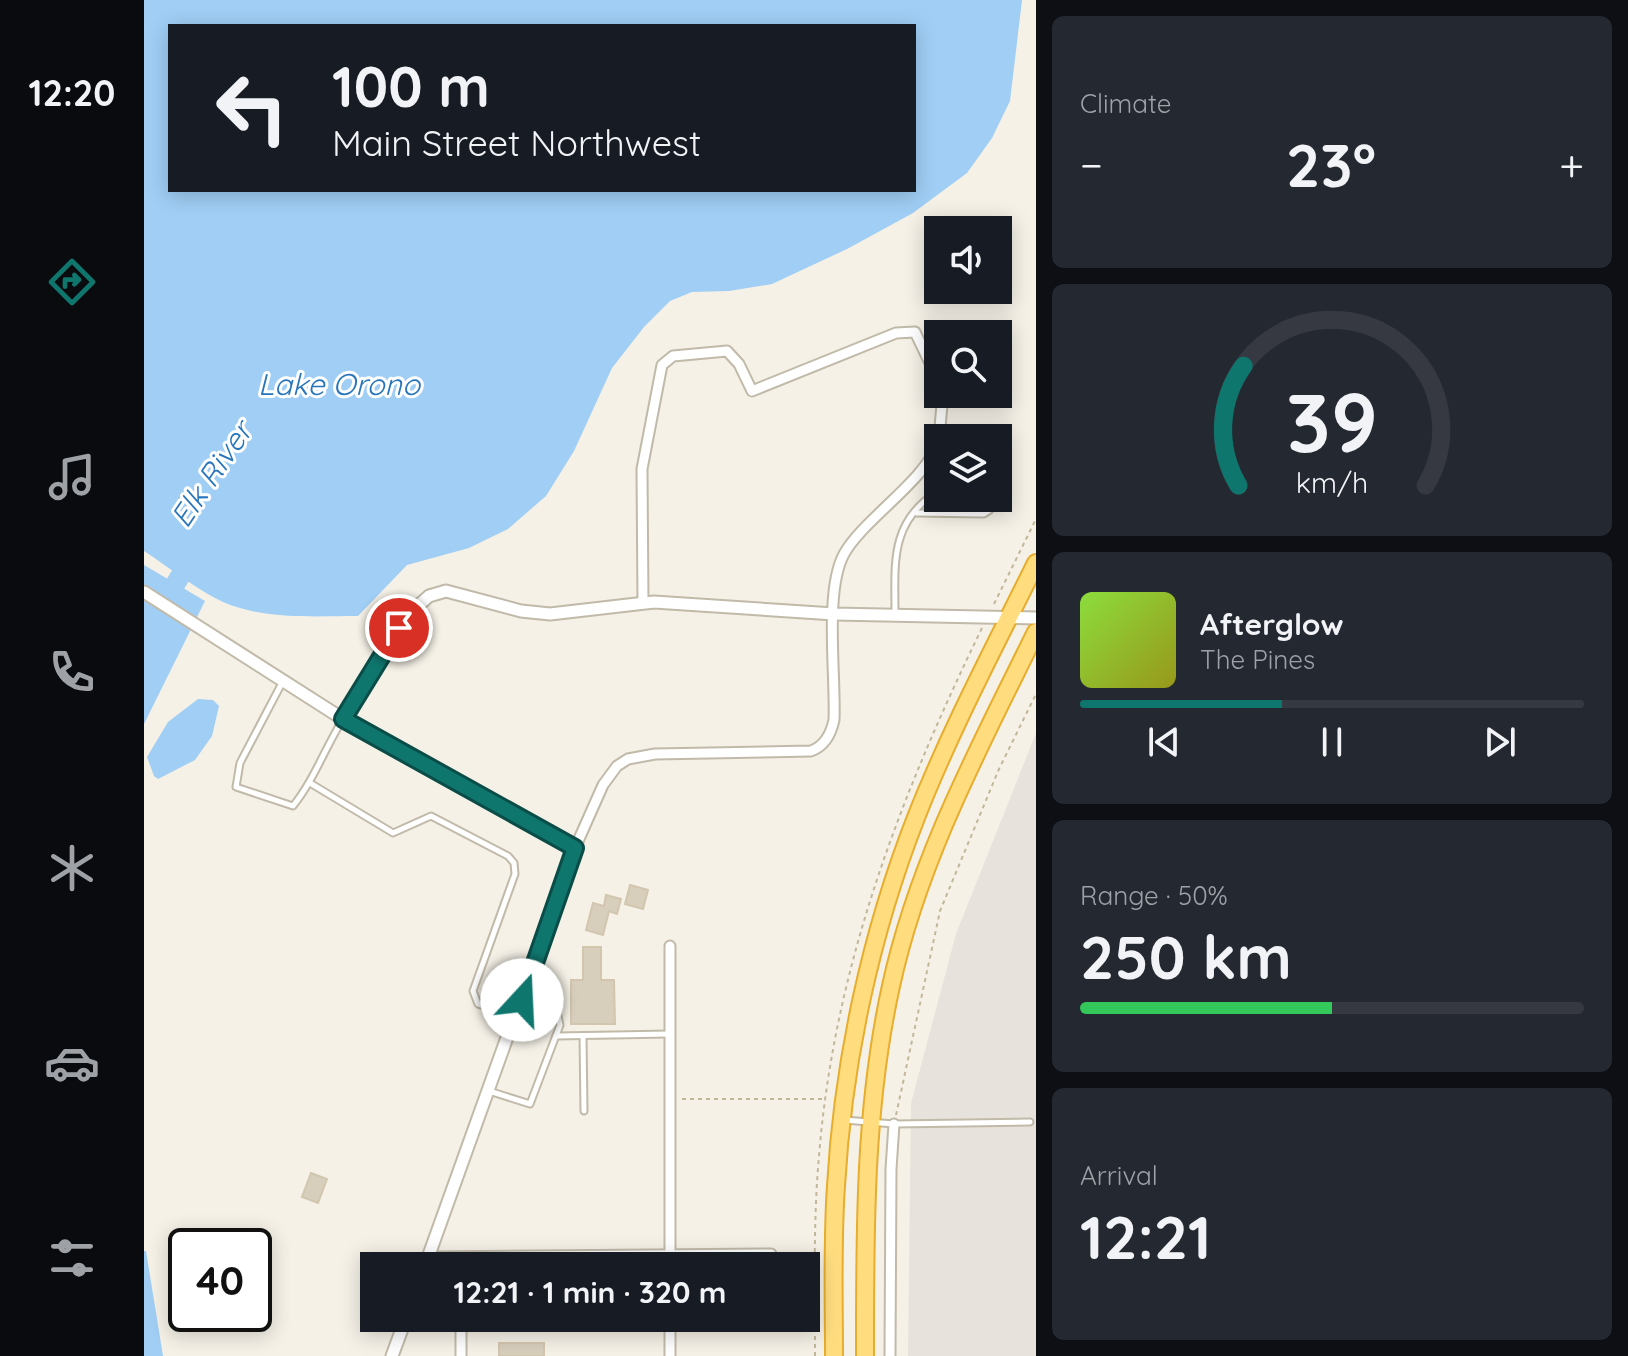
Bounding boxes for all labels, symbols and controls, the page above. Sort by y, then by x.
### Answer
text: 100 m [332,51,490,121]
icon: left [200,56,304,160]
text: 12:20 [29,70,115,115]
text: Climate [1080,87,1171,120]
text: Main Street Northwest [332,120,701,165]
text: 23° [1286,127,1376,202]
text: − [1080,137,1103,192]
text: + [1559,137,1584,192]
map controls [924,216,1012,512]
button: sound [924,216,1012,304]
icon: directions [44,254,100,310]
button: search [924,320,1012,408]
water label: Lake Orono [258,365,422,403]
text: 39 [1286,369,1378,473]
water label: Elk River [162,411,262,534]
button: layers [924,424,1012,512]
icon: music [44,449,100,505]
text: km/h [1296,464,1368,500]
pin [365,594,433,662]
text: Afterglow [1200,605,1343,643]
icon: arrive [377,606,421,650]
text: The Pines [1200,643,1315,676]
icon: phone [44,644,100,700]
icon: previous [1142,720,1186,764]
icon: pause [1310,720,1354,764]
icon: next [1478,720,1522,764]
icon: climate [44,840,100,896]
text: Range · 50% [1080,879,1228,912]
text: 250 km [1080,919,1292,994]
position arrow [480,958,564,1042]
icon: car [44,1035,100,1091]
text: Arrival [1080,1159,1158,1192]
text: 12:21 [1080,1199,1211,1274]
speed limit sign: 40 [168,1228,272,1332]
icon: filters [44,1230,100,1286]
text: 12:21 · 1 min · 320 m [454,1273,726,1311]

